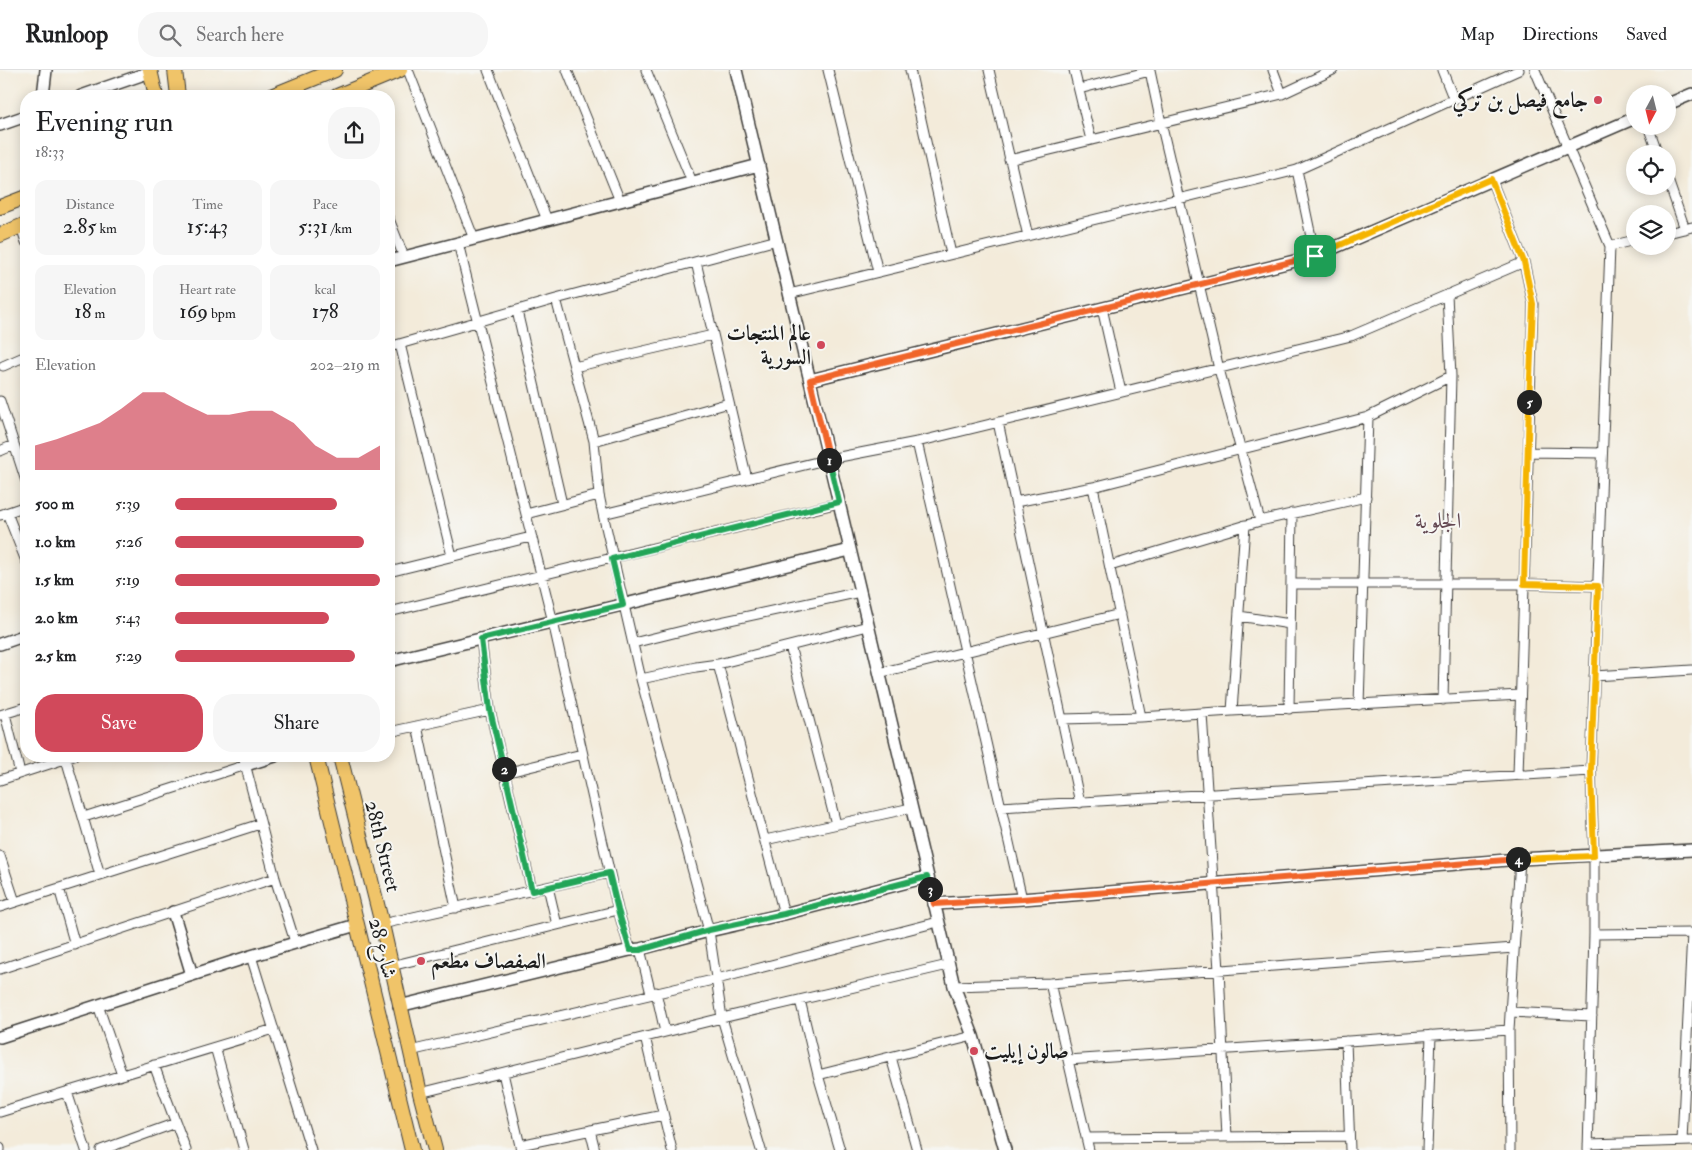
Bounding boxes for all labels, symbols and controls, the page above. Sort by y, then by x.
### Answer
search box [138,12,488,57]
text: Runloop [25,19,108,50]
icon: search [156,21,184,49]
text: Search here [196,23,284,47]
text: Map [1461,23,1494,46]
text: Directions [1522,23,1598,46]
text: Saved [1626,23,1667,46]
north arrow [1626,85,1676,135]
map controls [1626,85,1676,255]
place label: جامع فيصل بن تركي [1451,87,1588,119]
marker: جامع فيصل بن تركي [1592,94,1604,106]
text: Evening run [35,105,173,140]
button: share [328,107,380,159]
text: 18:33 [35,142,64,162]
button: locate [1626,145,1676,195]
text: Distance [65,196,114,213]
text: Time [192,196,223,213]
text: Pace [313,196,338,213]
button: layers [1626,205,1676,255]
text: 2.85 [63,213,97,240]
text: 15:43 [187,213,228,240]
text: 5:31 [298,213,328,240]
text: km [97,220,117,237]
text: /km [328,220,352,237]
pin [1294,235,1336,277]
icon: arrive [1301,242,1329,270]
text: Elevation [63,281,117,298]
text: Heart rate [179,281,236,298]
text: kcal [314,281,336,298]
text: 18 [74,298,92,325]
text: 169 [179,298,208,325]
text: 178 [312,298,339,325]
text: m [92,305,105,322]
text: bpm [208,305,236,322]
place label: عالم المنتجات السورية [727,320,811,371]
marker: عالم المنتجات السورية [815,339,827,351]
text: Elevation [35,355,96,375]
text: 202–219 m [310,355,380,375]
pin: 5 [1516,390,1542,414]
text: 5 [1526,394,1533,411]
pin: 1 [816,448,842,472]
text: 1 [827,452,832,469]
text: 500 m [35,494,74,514]
text: 5:39 [115,494,140,514]
district label: الجلوية [1415,507,1461,535]
text: 1.0 km [35,532,75,552]
text: 5:26 [115,532,142,552]
text: 1.5 km [35,570,74,590]
text: 5:19 [115,570,140,590]
text: 2.0 km [35,608,78,628]
text: 5:43 [115,608,141,628]
text: 2.5 km [35,646,76,666]
text: 5:29 [115,646,142,666]
button: Save [35,694,203,752]
button: Share [213,694,380,752]
pin: 2 [492,756,516,782]
text: 2 [501,761,508,778]
street label: 28th Street [358,798,407,895]
pin: 4 [1506,846,1530,872]
text: 4 [1515,851,1522,868]
pin: 3 [918,876,942,902]
text: 3 [928,881,933,898]
street label: شارع 28 [358,915,403,982]
place label: الصفصاف مطعم [431,948,546,980]
marker: الصفصاف مطعم [415,955,427,967]
place label: صالون إيليت [984,1038,1069,1065]
marker: صالون إيليت [968,1045,980,1057]

